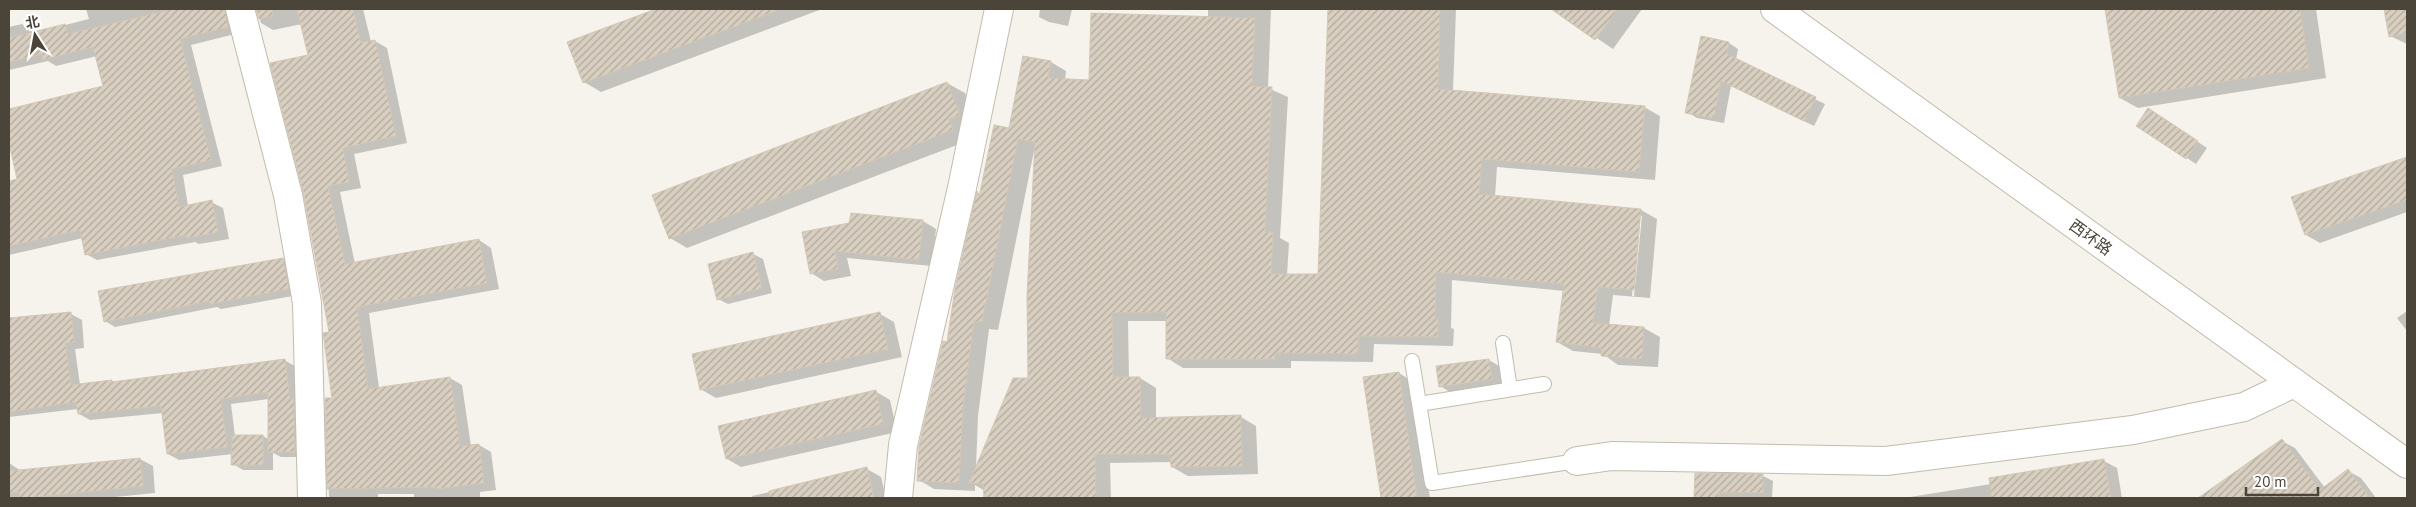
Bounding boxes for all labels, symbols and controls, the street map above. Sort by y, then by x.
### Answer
north arrow [10,10,60,60]
text: 北 [24,12,41,32]
street label: 西环路 [2066,215,2116,259]
scale bar [2246,464,2318,496]
text: 20 m [2254,472,2287,491]

